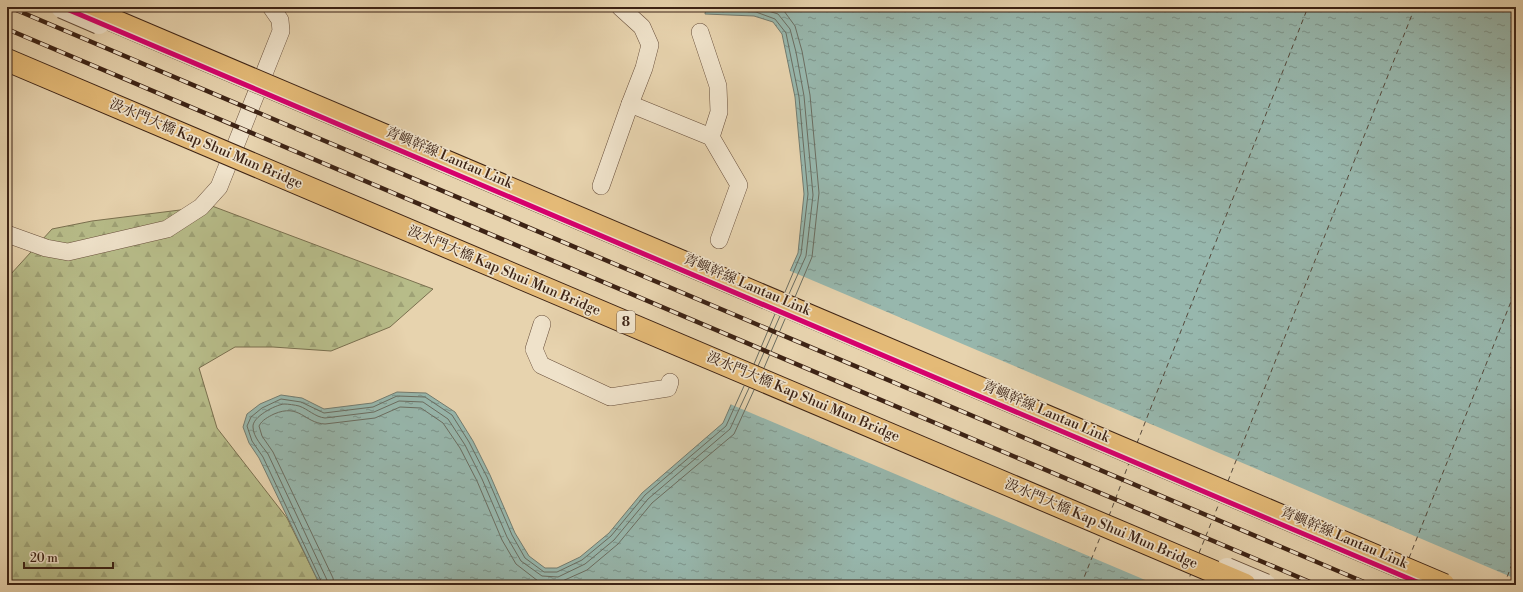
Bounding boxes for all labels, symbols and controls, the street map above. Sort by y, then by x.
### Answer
street label: 汲水門大橋 Kap Shui Mun Bridge [107,95,305,193]
street label: 青嶼幹線 Lantau Link [383,123,516,193]
street label: 汲水門大橋 Kap Shui Mun Bridge [405,222,603,320]
street label: 青嶼幹線 Lantau Link [681,250,814,320]
road number: 8 [617,311,635,333]
street label: 汲水門大橋 Kap Shui Mun Bridge [704,348,902,446]
street label: 青嶼幹線 Lantau Link [980,377,1113,447]
street label: 汲水門大橋 Kap Shui Mun Bridge [1002,475,1200,573]
street label: 青嶼幹線 Lantau Link [1278,503,1411,573]
scale bar [24,544,113,570]
text: 20 m [30,551,58,566]

